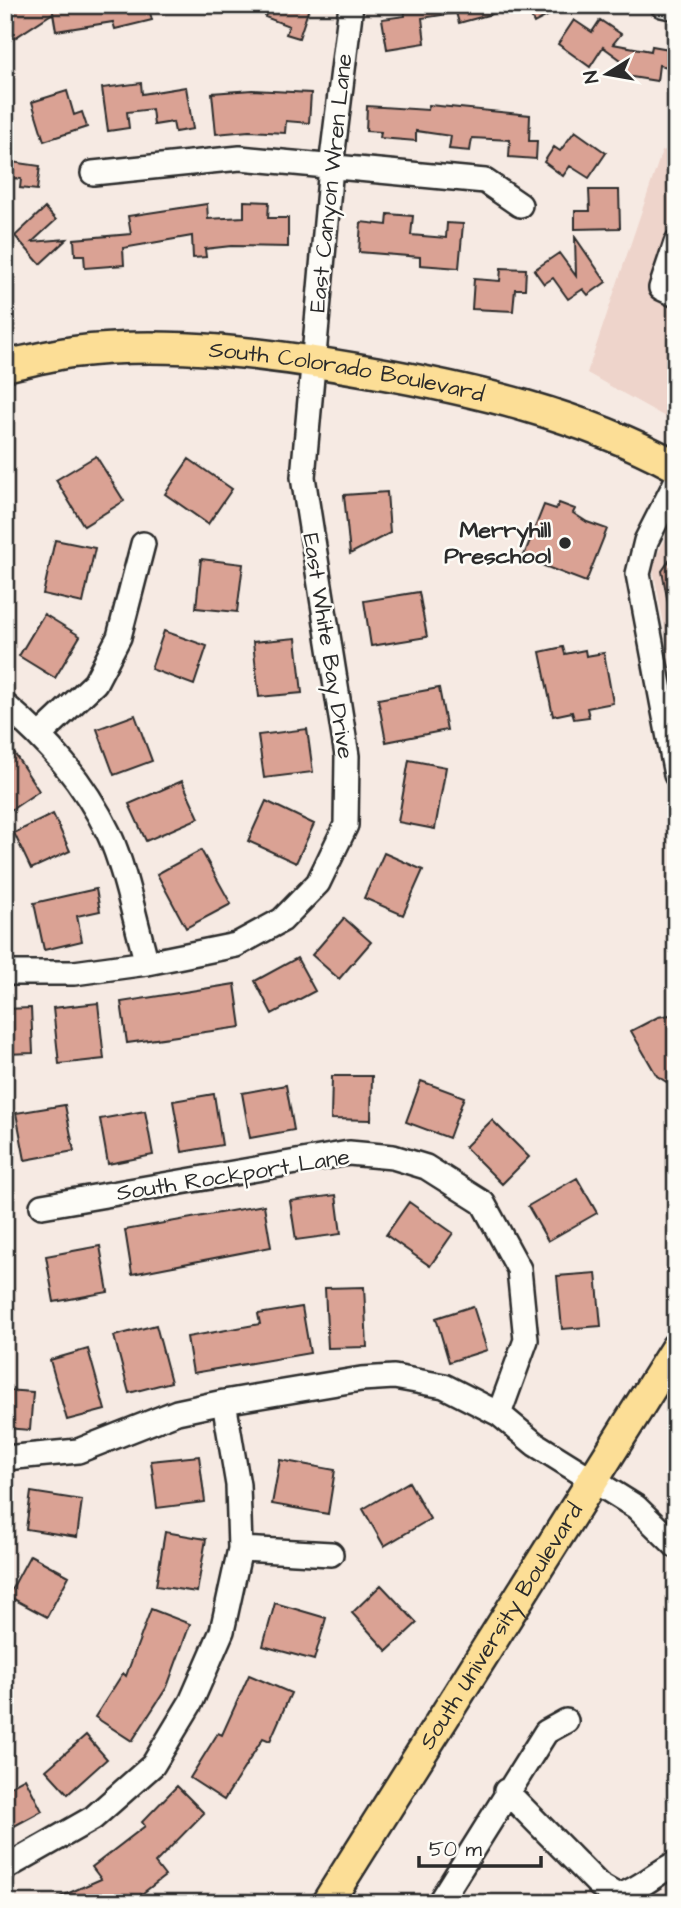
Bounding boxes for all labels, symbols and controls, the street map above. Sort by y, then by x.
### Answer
north arrow [572,38,642,108]
street label: East Canyon Wren Lane [301,52,362,314]
text: N [577,68,606,85]
street label: South Colorado Boulevard [208,334,488,410]
place label: Merryhill Preschool [444,514,551,572]
street label: East White Bay Drive [293,531,362,761]
marker: Merryhill Preschool [557,535,573,551]
street label: South Rockport Lane [114,1141,352,1209]
street label: South University Boulevard [411,1497,591,1756]
scale bar [419,1824,541,1868]
text: 50 m [429,1835,483,1864]

